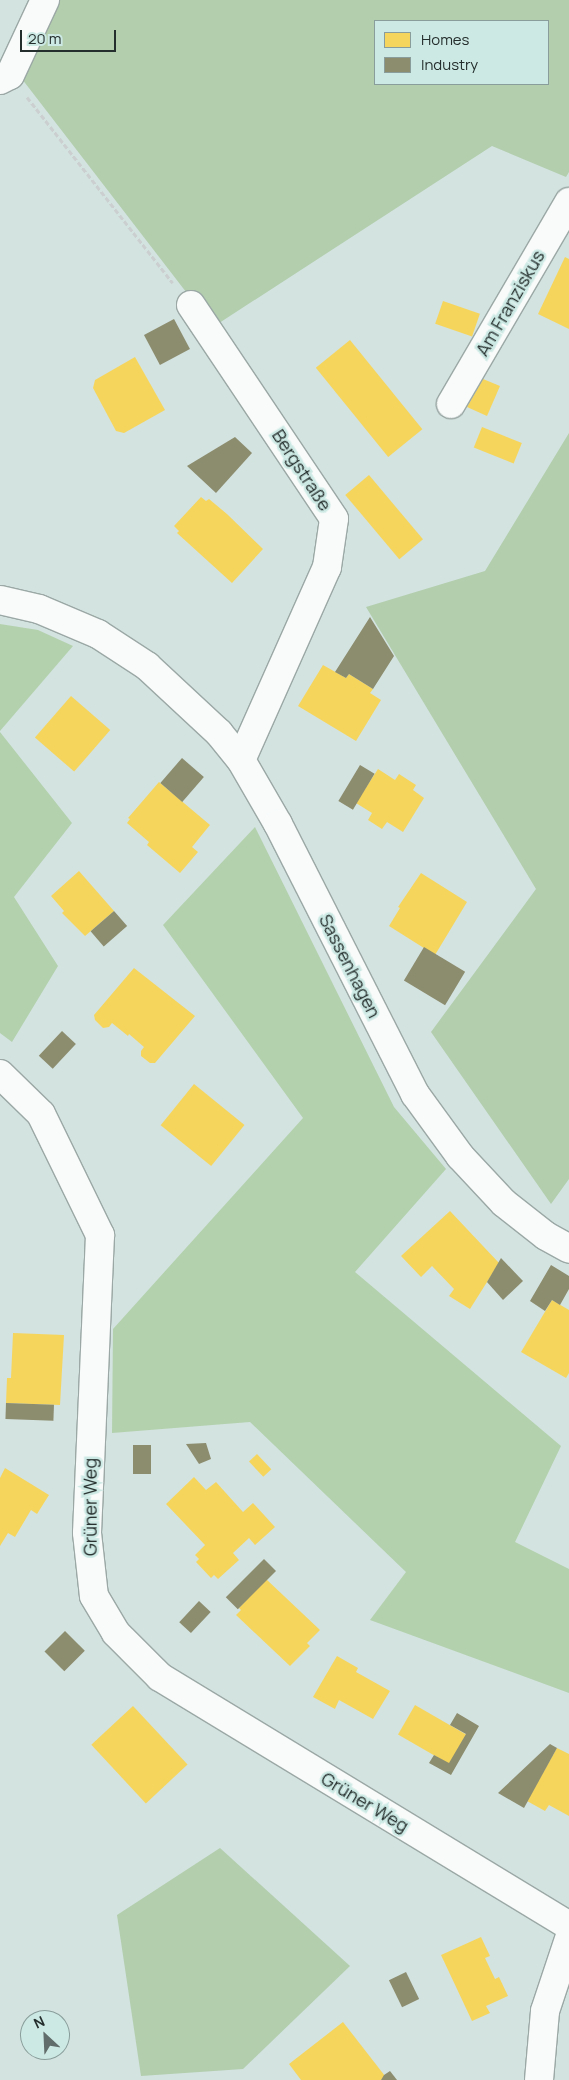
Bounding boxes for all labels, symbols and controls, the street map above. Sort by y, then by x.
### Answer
scale bar [22,20,119,52]
legend [374,20,549,85]
text: 20 m [28,28,61,49]
text: Homes [421,29,469,50]
text: Industry [421,54,478,75]
street label: Am Franziskus [471,246,549,360]
street label: Bergstraße [268,425,336,515]
street label: Sassenhagen [315,911,385,1021]
street label: Grüner Weg [79,1458,101,1556]
street label: Grüner Weg [317,1767,413,1837]
north arrow [20,2010,70,2060]
text: N [30,2011,47,2033]

